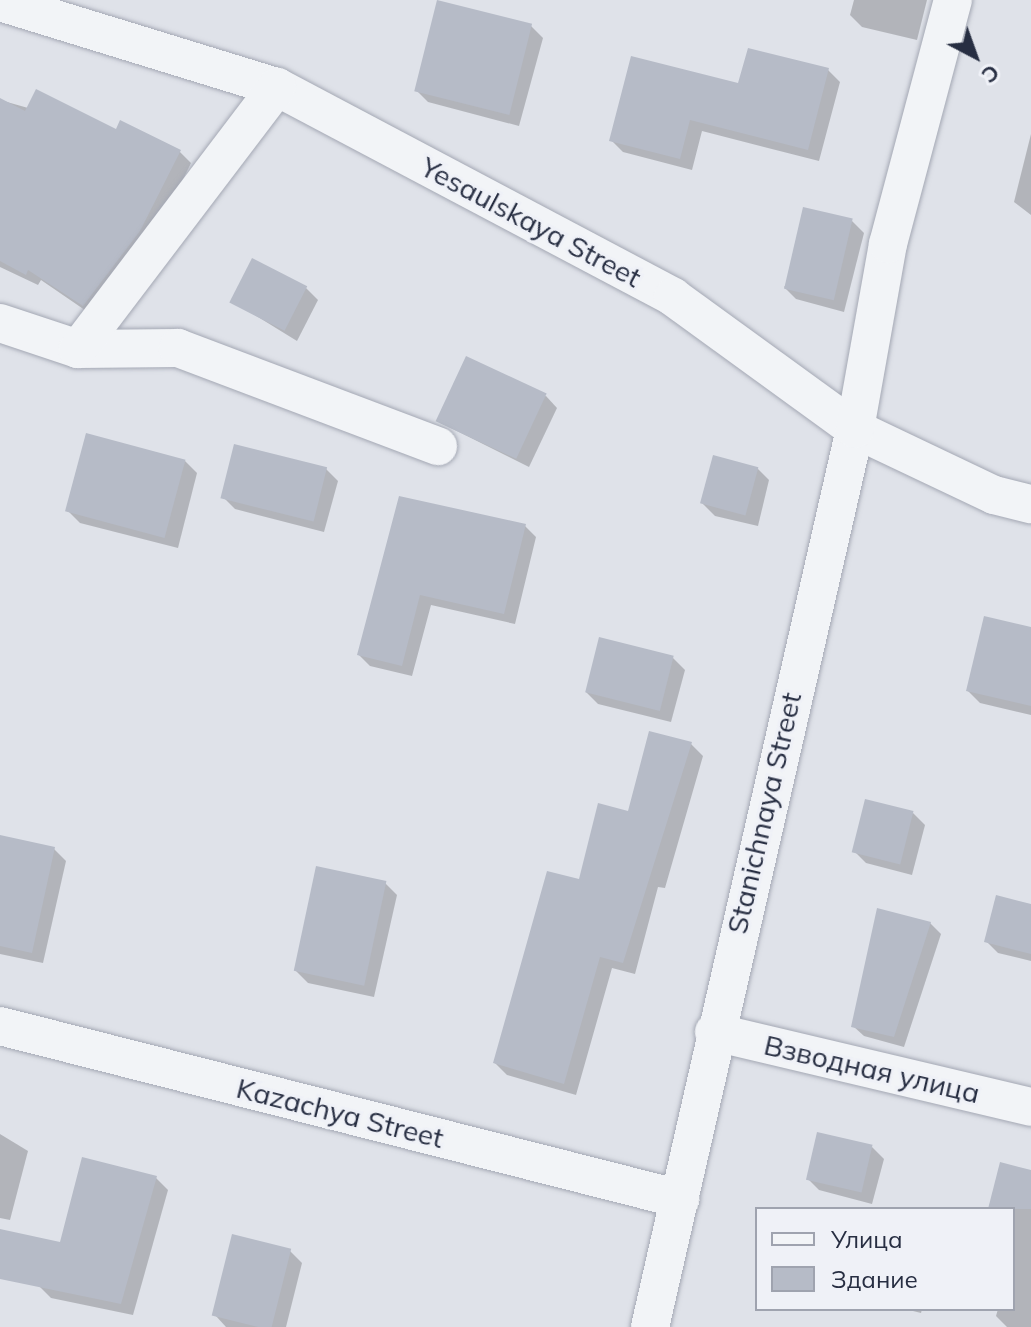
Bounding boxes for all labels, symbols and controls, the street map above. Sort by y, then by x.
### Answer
north arrow [935,16,1015,96]
text: С [976,59,1006,90]
street label: Yesaulskaya Street [415,150,647,294]
street label: Stanichnaya Street [720,689,808,937]
street label: Взводная улица [761,1028,983,1110]
street label: Kazachya Street [233,1071,447,1155]
legend [755,1207,1015,1311]
text: Улица [831,1224,903,1254]
text: Здание [831,1264,918,1294]

